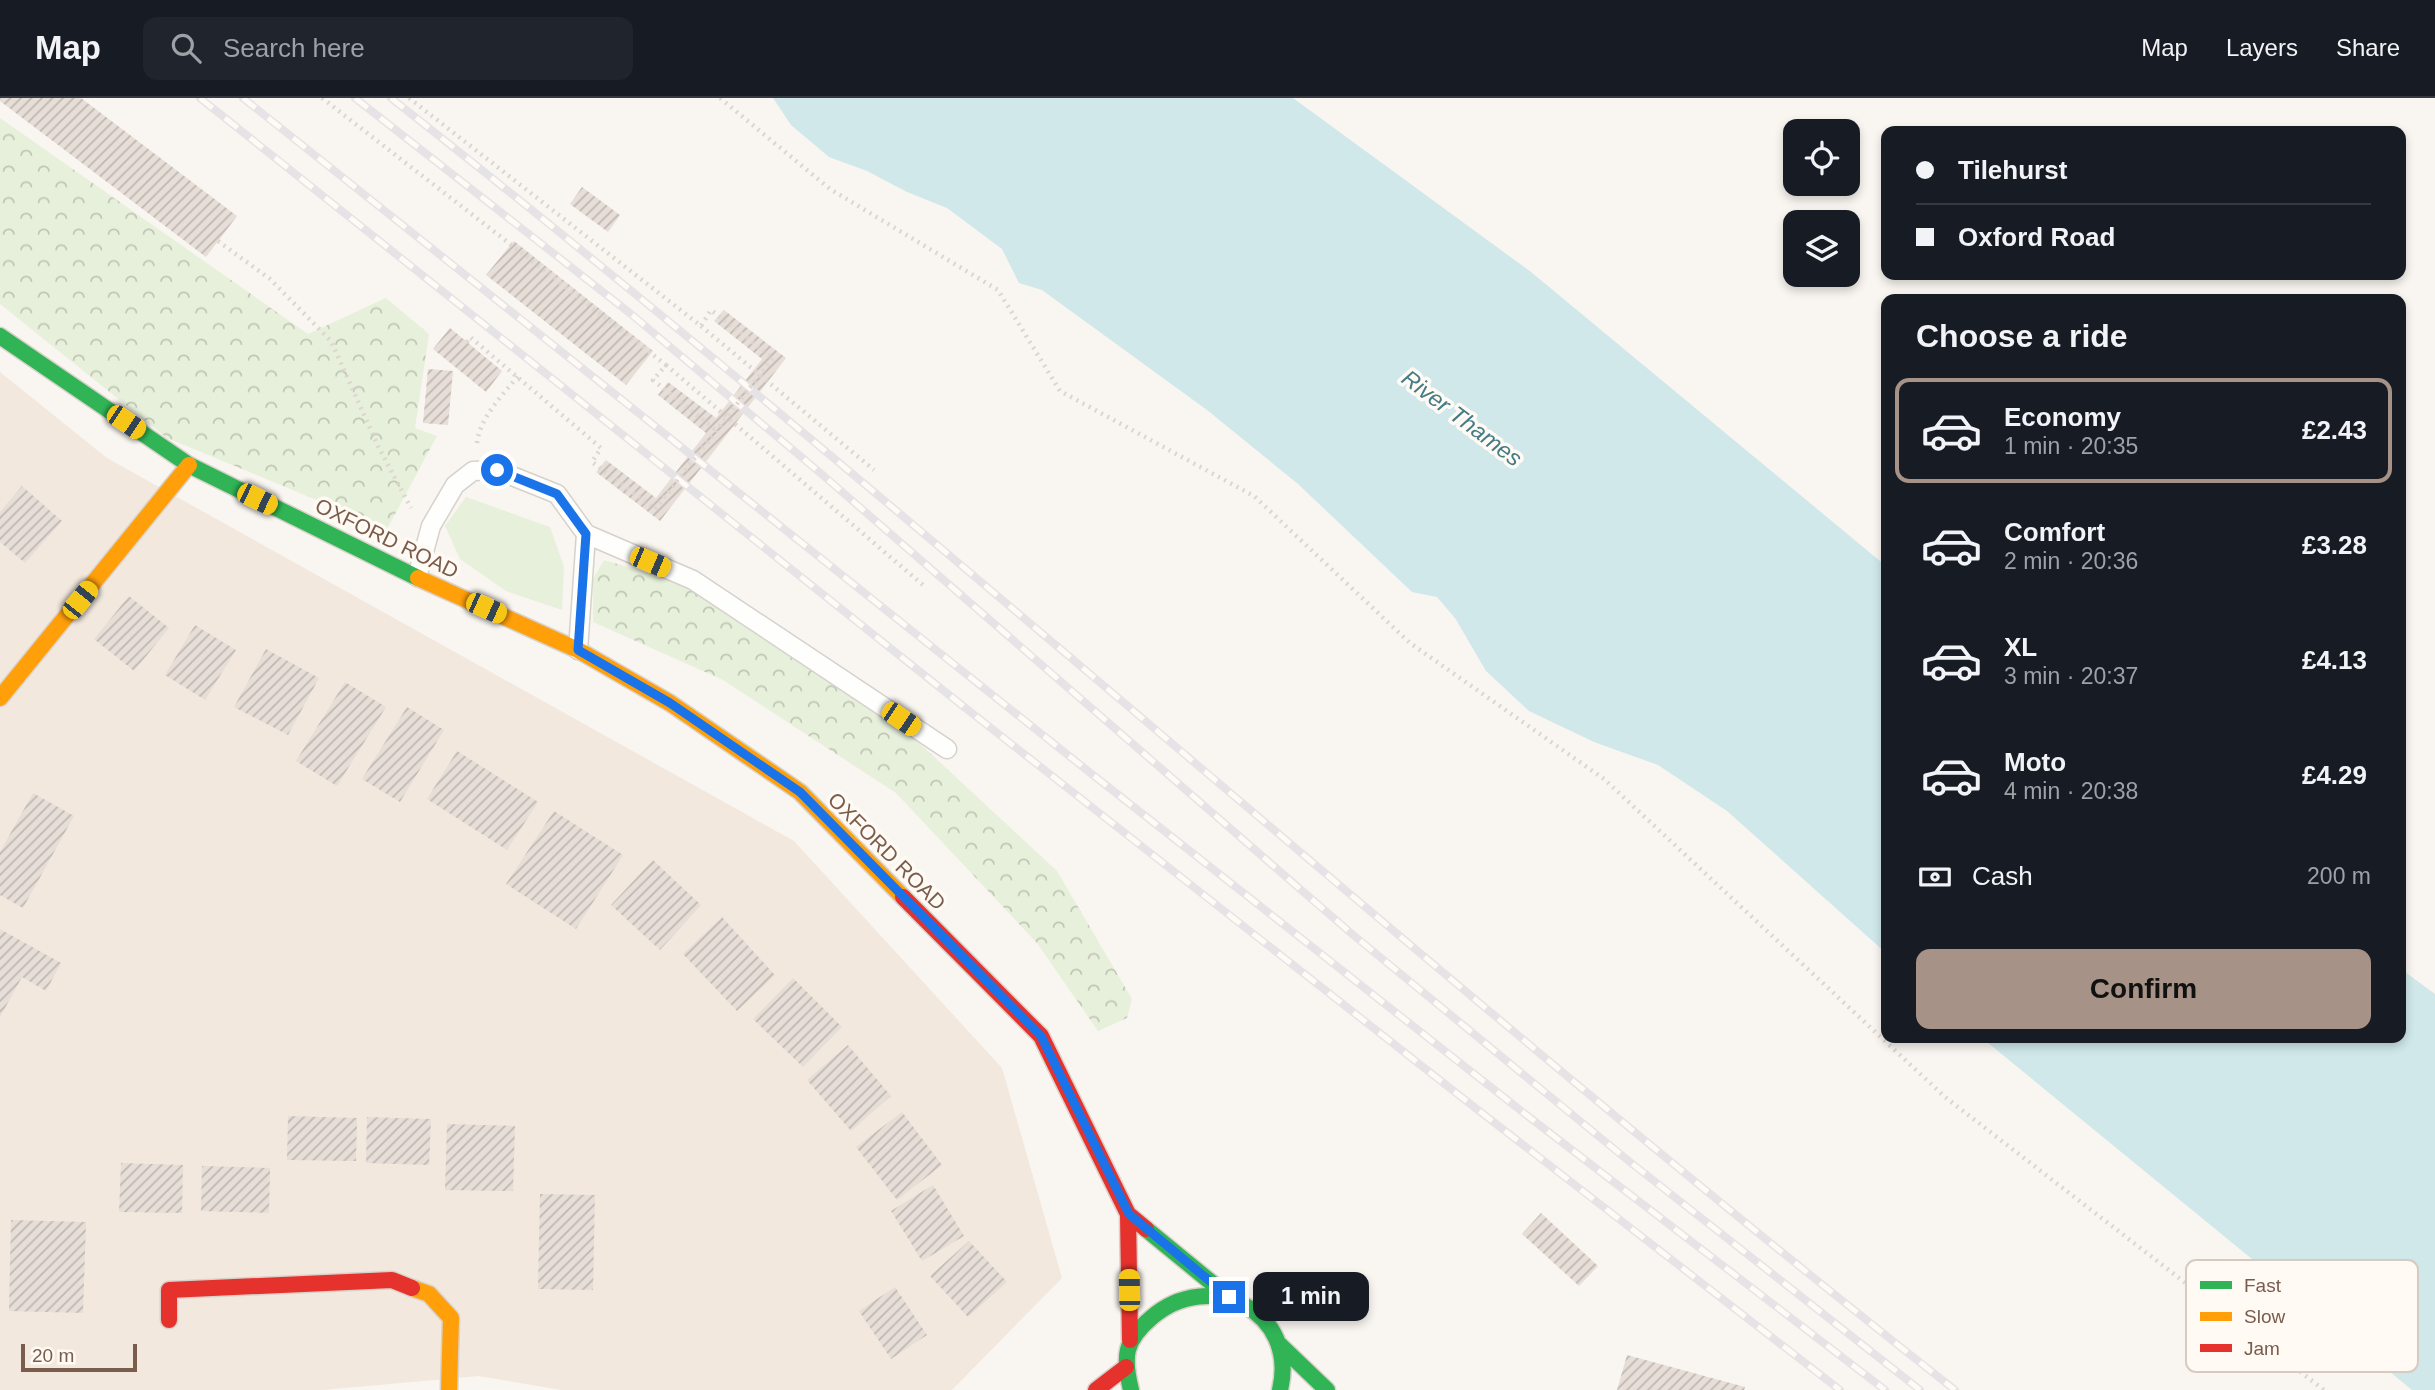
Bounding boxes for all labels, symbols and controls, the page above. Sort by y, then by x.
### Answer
search box [143,17,633,80]
text: Map [35,29,101,66]
icon: search [167,29,205,67]
text: Search here [223,33,365,63]
text: Map [2141,34,2188,61]
text: Layers [2226,34,2298,61]
text: Share [2336,34,2400,61]
map controls [1783,119,1860,287]
button: locate [1783,119,1860,196]
text: Tilehurst [1958,155,2067,185]
button: layers [1783,210,1860,287]
text: Oxford Road [1958,222,2115,252]
text: Choose a ride [1916,318,2128,354]
water label: River Thames [1397,365,1527,472]
icon: car [1920,399,1983,462]
car [103,402,150,442]
text: Economy [2004,402,2121,432]
text: £2.43 [2302,415,2367,445]
text: 1 min · 20:35 [2004,433,2138,459]
route start [481,454,513,486]
car [234,480,281,518]
street label: OXFORD ROAD [312,493,462,583]
icon: car [1920,514,1983,577]
text: Comfort [2004,517,2105,547]
text: £3.28 [2302,530,2367,560]
car [627,544,674,580]
text: 2 min · 20:36 [2004,548,2138,574]
car [59,577,102,623]
car [463,590,510,626]
icon: car [1920,629,1983,692]
text: XL [2004,632,2037,662]
text: £4.13 [2302,645,2367,675]
text: 3 min · 20:37 [2004,663,2138,689]
car [878,699,925,739]
icon: car [1920,744,1983,807]
text: Moto [2004,747,2066,777]
text: £4.29 [2302,760,2367,790]
text: 4 min · 20:38 [2004,778,2138,804]
street label: OXFORD ROAD [824,788,950,914]
icon: cash [1916,858,1954,896]
text: Cash [1972,861,2033,891]
text: 200 m [2307,863,2371,889]
button: Confirm [1916,949,2371,1029]
legend [2186,1260,2418,1372]
car [1119,1269,1140,1311]
callout: 1 min [1254,1272,1369,1322]
text: Fast [2244,1275,2282,1296]
route end [1213,1281,1245,1313]
text: 1 min [1281,1283,1341,1309]
text: Slow [2244,1306,2285,1327]
text: Jam [2244,1338,2280,1359]
scale bar [21,1341,136,1373]
text: 20 m [32,1345,74,1366]

